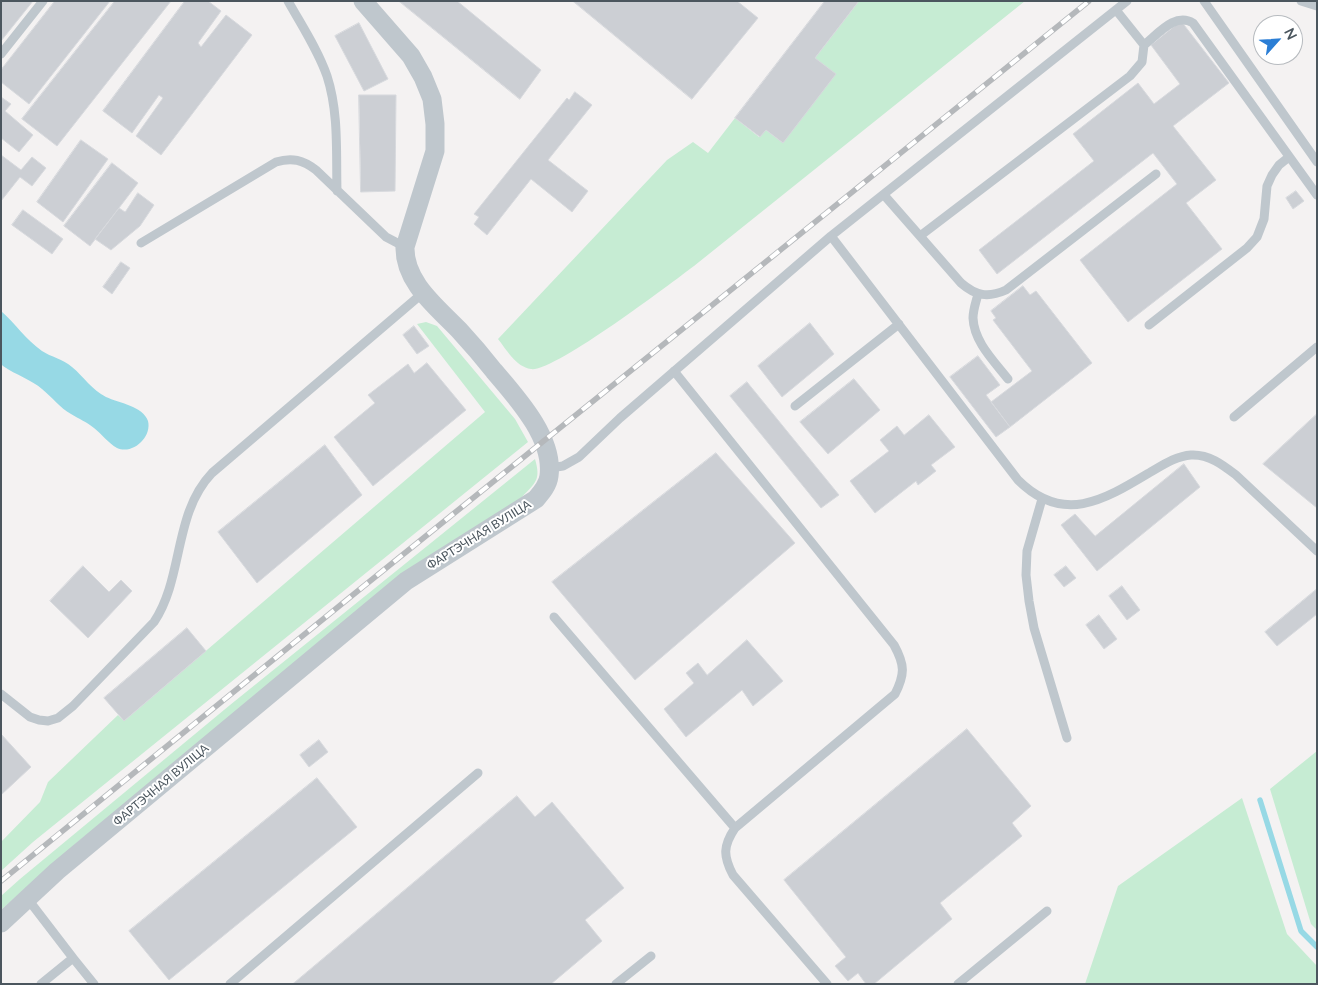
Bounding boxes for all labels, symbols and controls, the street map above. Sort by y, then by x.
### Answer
north arrow [1253,15,1303,65]
text: N [1281,25,1301,42]
street label: ФАРТЭЧНАЯ ВУЛІЦА [424,497,534,573]
street label: ФАРТЭЧНАЯ ВУЛІЦА [110,741,212,829]

